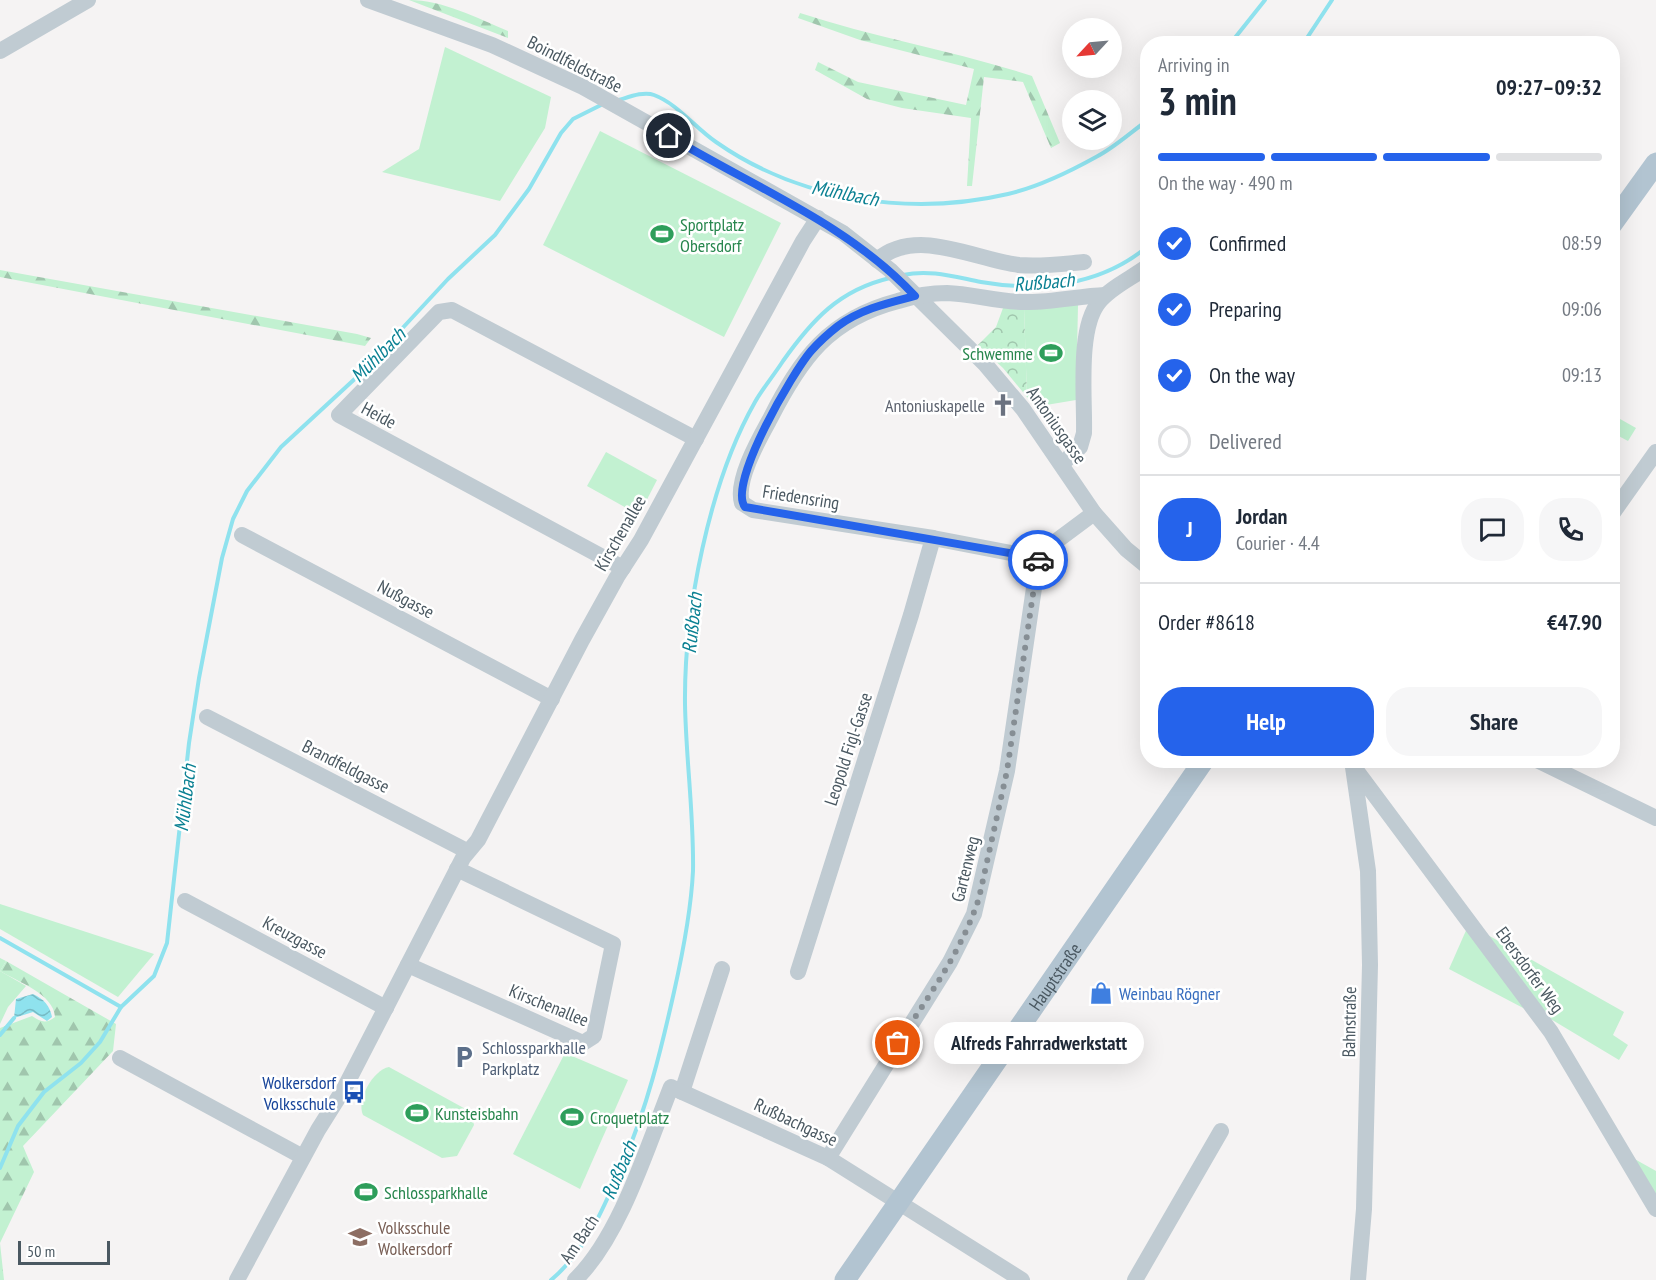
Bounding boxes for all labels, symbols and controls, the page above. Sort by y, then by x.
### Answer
north arrow [1062,18,1122,78]
map controls [1062,18,1122,150]
street label: Boindlfeldstraße [524,30,626,98]
text: Arriving in [1158,52,1230,78]
text: 09:27–09:32 [1496,73,1602,101]
text: 3 min [1158,75,1237,126]
button: layers [1062,90,1122,150]
pin [643,110,694,161]
icon: home [652,119,685,152]
text: On the way · 490 m [1158,170,1293,196]
water label: Mühlbach [809,174,882,212]
place label: Sportplatz Obersdorf [680,213,744,257]
sports icon: Sportplatz Obersdorf [649,221,675,247]
icon: check [1158,227,1191,260]
text: Confirmed [1209,229,1286,257]
text: 08:59 [1562,230,1602,256]
water label: Rußbach [1013,266,1077,298]
icon: check [1158,293,1191,326]
text: Preparing [1209,295,1282,323]
text: 09:06 [1562,296,1602,322]
water label: Mühlbach [345,321,412,388]
sports icon: Schwemme [1038,340,1064,366]
place label: Schwemme [962,342,1033,365]
icon: check [1158,359,1191,392]
text: On the way [1209,361,1295,389]
text: 09:13 [1562,362,1602,388]
street label: Antoniusgasse [1022,382,1092,468]
church icon: Antoniuskapelle [990,392,1016,418]
place label: Antoniuskapelle [885,394,985,417]
street label: Heide [358,396,400,434]
text: Delivered [1209,427,1282,455]
street label: Friedensring [761,480,841,514]
street label: Kirschenallee [589,491,651,575]
button: chat [1461,498,1524,561]
button: phone [1539,498,1602,561]
text: Jordan [1236,502,1287,530]
text: J [1186,515,1193,543]
courier [1008,530,1068,590]
text: Courier · 4.4 [1236,530,1320,556]
icon: car [1022,544,1055,577]
street label: Nußgasse [374,575,438,623]
water label: Rußbach [676,590,708,655]
text: Order #8618 [1158,608,1255,636]
text: €47.90 [1547,608,1602,636]
button: Help [1158,687,1374,756]
button: Share [1386,687,1602,756]
street label: Leopold Figl-Gasse [819,690,877,808]
street label: Brandfeldgasse [299,734,393,798]
water label: Mühlbach [168,762,202,833]
street label: Gartenweg [946,834,984,904]
street label: Kreuzgasse [259,911,331,963]
street label: Ebersdorfer Weg [1491,922,1569,1018]
street label: Hauptstraße [1023,938,1086,1015]
street label: Kirschenallee [506,979,592,1031]
shop icon: Weinbau Rögner [1088,980,1114,1006]
place label: Weinbau Rögner [1119,982,1220,1005]
street label: Bahnstraße [1337,986,1361,1058]
pin [872,1017,923,1068]
callout: Alfreds Fahrradwerkstatt [934,1022,1144,1064]
icon: bag [881,1026,914,1059]
text: Alfreds Fahrradwerkstatt [951,1030,1127,1056]
place label: Schlossparkhalle Parkplatz [482,1036,586,1080]
parking icon: Schlossparkhalle Parkplatz [451,1044,477,1070]
place label: Wolkersdorf Volksschule [262,1071,337,1115]
bus stop icon: Wolkersdorf Volksschule [341,1079,367,1105]
street label: Rußbachgasse [751,1093,841,1151]
sports icon: Kunsteisbahn [404,1100,430,1126]
place label: Kunsteisbahn [435,1102,518,1125]
sports icon: Croquetplatz [559,1104,585,1130]
place label: Croquetplatz [590,1106,669,1129]
water label: Rußbach [595,1136,643,1203]
sports icon: Schlossparkhalle [353,1179,379,1205]
place label: Schlossparkhalle [384,1181,488,1204]
street label: Am Bach [554,1210,604,1268]
place label: Volksschule Wolkersdorf [377,1216,453,1260]
school or university icon: Volksschule Wolkersdorf [347,1224,373,1250]
scale bar [18,1238,110,1266]
text: 50 m [27,1241,55,1261]

